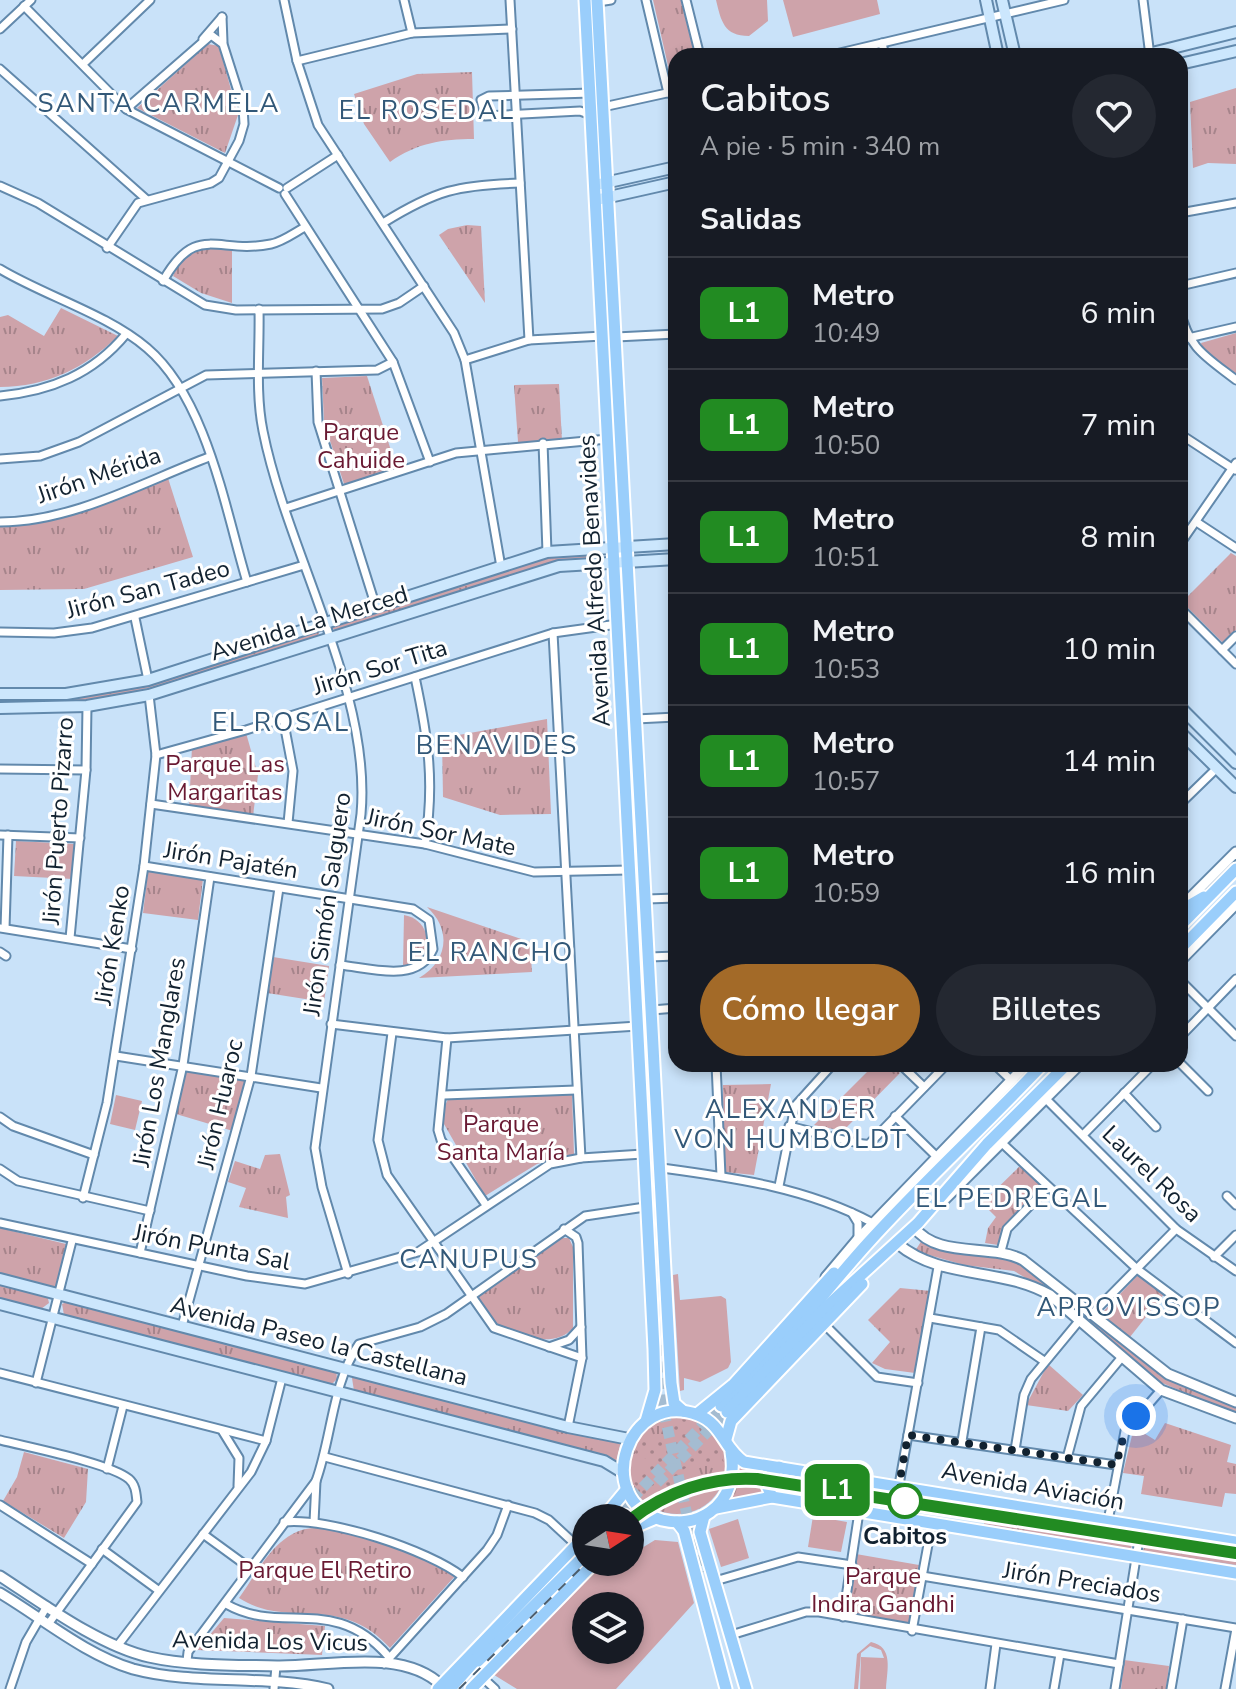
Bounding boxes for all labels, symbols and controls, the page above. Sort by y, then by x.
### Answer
text: Cabitos [700,73,831,124]
button: heart [1072,74,1156,158]
district label: SANTA CARMELA [38,86,280,121]
district label: EL ROSEDAL [339,93,515,128]
text: A pie · 5 min · 340 m [700,129,940,164]
text: Salidas [700,199,802,240]
text: Metro [812,275,895,316]
text: 6 min [1081,293,1156,334]
text: L1 [728,294,760,332]
text: 10:49 [812,316,880,351]
text: Metro [812,387,895,428]
text: 7 min [1081,405,1156,446]
text: L1 [728,406,760,444]
park label: Parque Cahuide [317,416,405,476]
text: 10:50 [812,428,880,463]
street label: Avenida Alfredo Benavides [570,434,618,728]
street label: Jirón Mérida [32,439,165,511]
text: Metro [812,499,895,540]
text: 8 min [1081,517,1156,558]
text: L1 [728,518,760,556]
text: 10:51 [812,540,880,575]
street label: Jirón San Tadeo [62,552,233,626]
street label: Avenida La Merced [206,578,412,668]
text: Metro [812,611,895,652]
text: 10 min [1063,629,1156,670]
text: L1 [728,630,760,668]
street label: Jirón Sor Tita [308,631,451,703]
text: 10:53 [812,652,880,687]
district label: EL ROSAL [212,705,350,740]
street label: Jirón Puerto Pizarro [35,716,81,927]
text: Metro [812,723,895,764]
district label: BENAVIDES [416,728,578,763]
text: 14 min [1063,741,1156,782]
text: L1 [728,742,760,780]
park label: Parque Las Margaritas [165,748,285,808]
text: 10:57 [812,764,880,799]
street label: Jirón Simón Salguero [295,790,359,1019]
street label: Jirón Sor Mate [362,800,519,863]
street label: Jirón Pajatén [161,833,300,886]
text: Metro [812,835,895,876]
text: 16 min [1063,853,1156,894]
text: L1 [728,854,760,892]
text: 10:59 [812,876,880,911]
street label: Jirón Kenko [87,883,137,1008]
district label: EL RANCHO [408,935,574,970]
street label: Jirón Los Manglares [125,955,193,1170]
button: Cómo llegar [700,964,920,1056]
button: Billetes [936,964,1156,1056]
street label: Jirón Huaroc [189,1036,250,1173]
district label: ALEXANDER VON HUMBOLDT [673,1092,908,1157]
park label: Parque Santa María [437,1108,565,1168]
street label: Laurel Rosa [1095,1118,1209,1230]
district label: EL PEDREGAL [915,1181,1109,1216]
street label: Jirón Punta Sal [130,1216,293,1278]
district label: CANUPUS [399,1242,539,1277]
street label: Avenida Paseo la Castellana [167,1289,471,1393]
district label: APROVISSOP [1036,1290,1222,1325]
your location [1116,1396,1156,1436]
street label: Avenida Aviación [939,1454,1127,1518]
line badge: L1 [801,1464,873,1516]
text: L1 [821,1471,853,1509]
marker: Cabitos [888,1484,922,1518]
north arrow [572,1504,644,1576]
map controls [572,1504,644,1664]
place label: Cabitos [863,1520,947,1552]
park label: Parque El Retiro [238,1554,412,1586]
street label: Jirón Preciados [1000,1554,1163,1610]
park label: Parque Indira Gandhi [811,1560,955,1620]
button: layers [572,1592,644,1664]
street label: Avenida Los Vicus [172,1623,368,1659]

